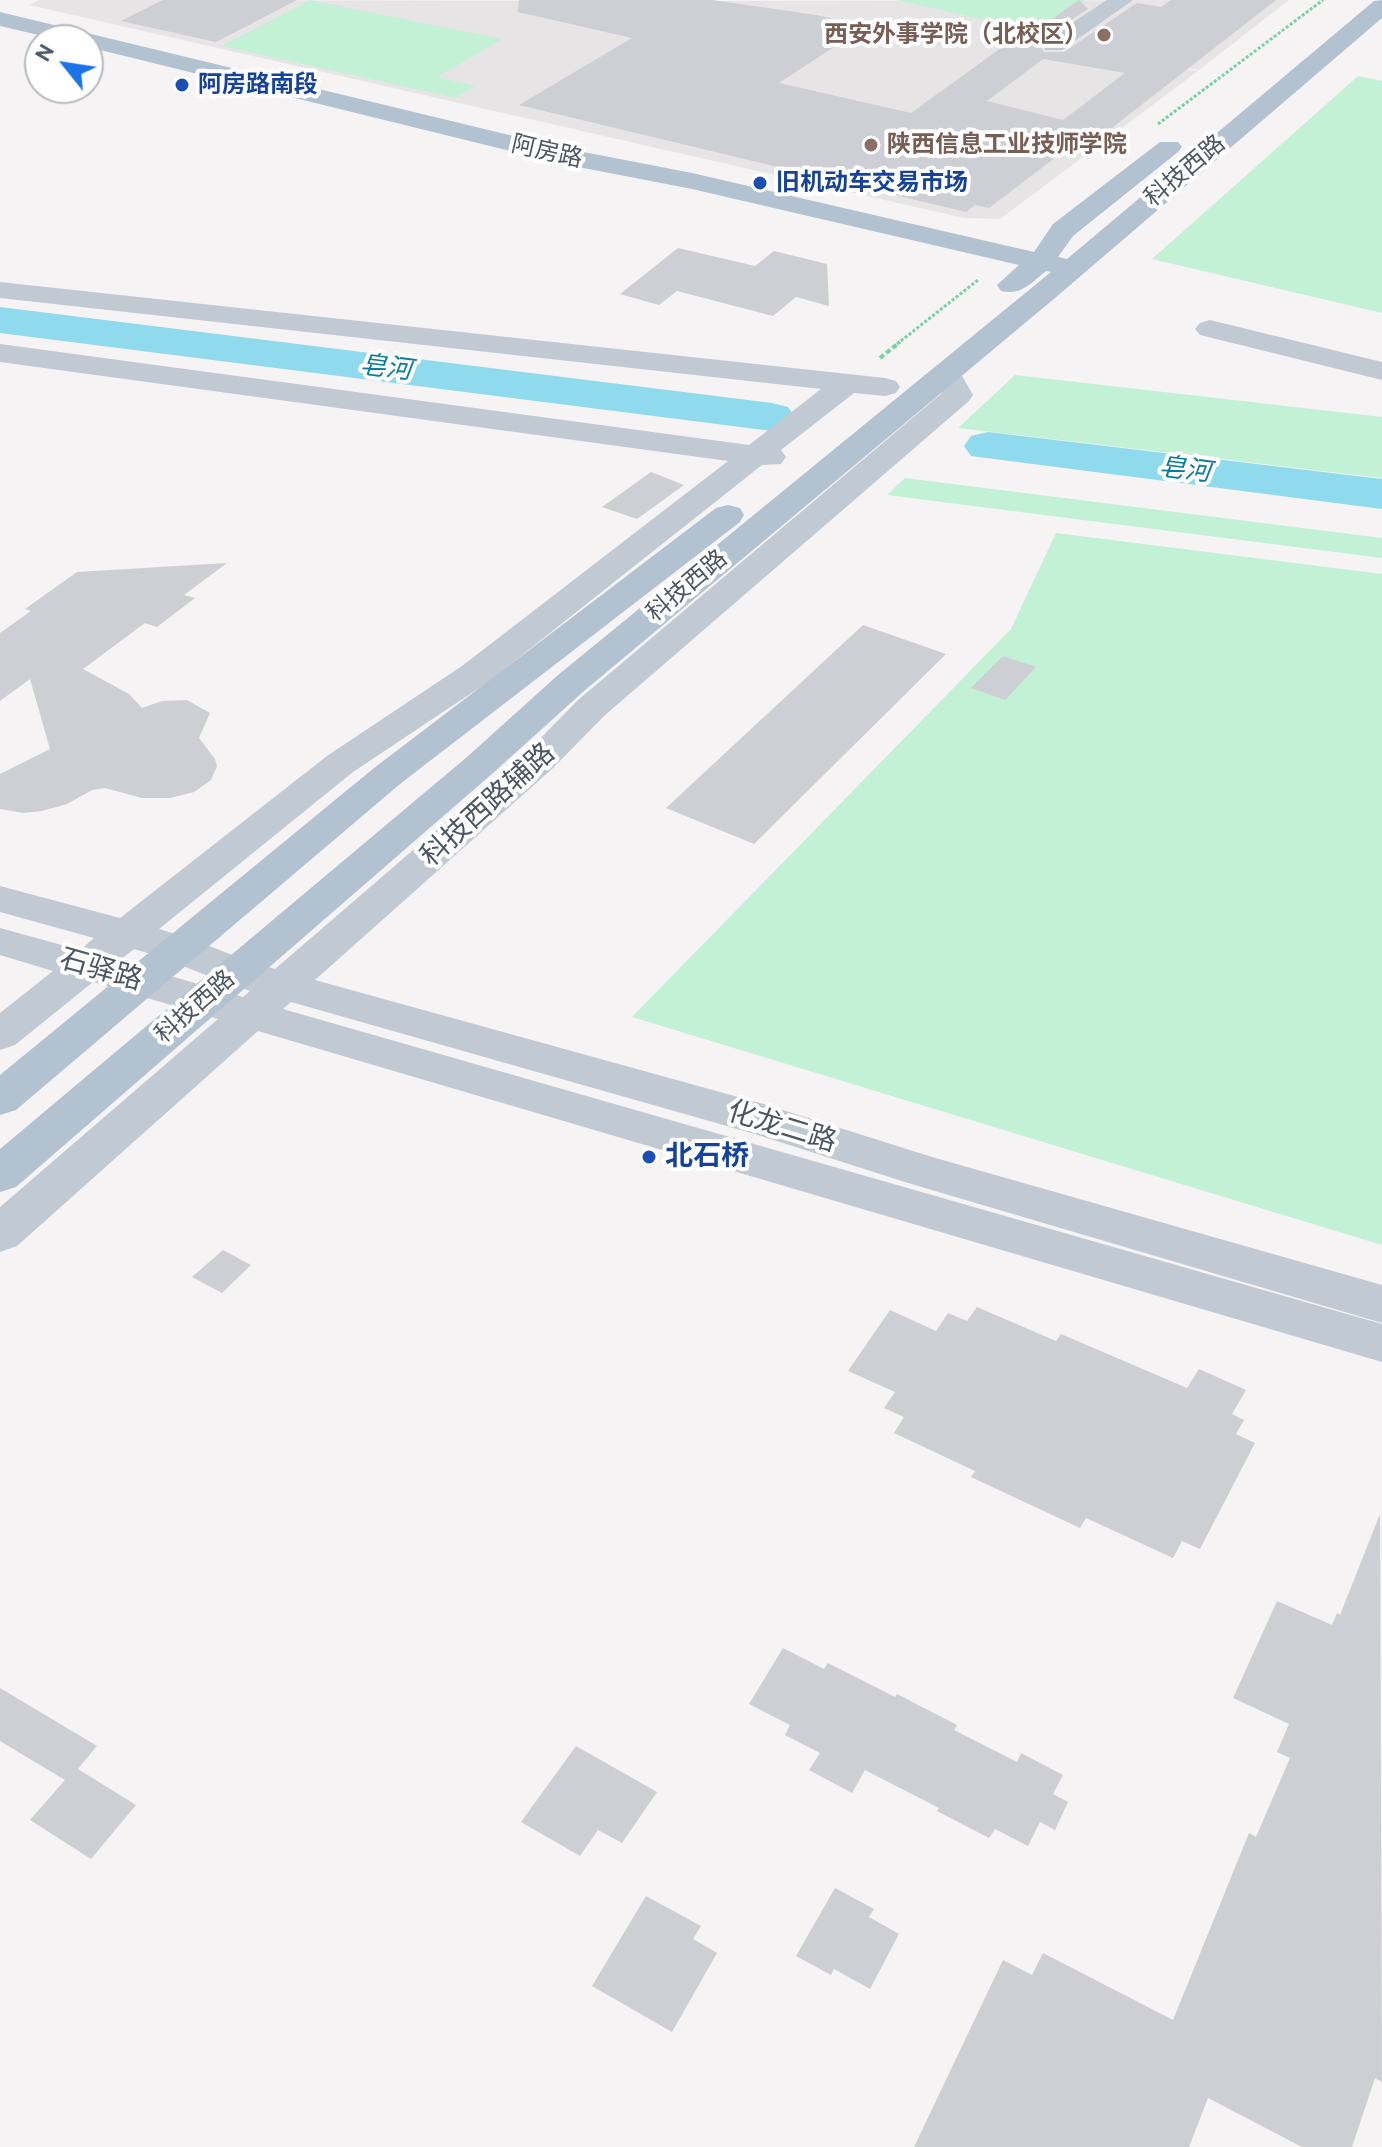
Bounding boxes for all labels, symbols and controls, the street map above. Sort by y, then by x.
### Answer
place label: 西安外事学院（北校区） [824,21,1088,49]
north arrow [24,24,104,104]
marker: 西安外事学院（北校区） [1095,26,1113,44]
text: N [29,39,60,66]
place label: 阿房路南段 [198,71,318,99]
marker: 阿房路南段 [173,76,191,94]
street label: 科技西路 [1139,129,1231,213]
street label: 阿房路 [509,130,585,174]
place label: 陕西信息工业技师学院 [887,131,1127,159]
marker: 陕西信息工业技师学院 [862,136,880,154]
place label: 旧机动车交易市场 [776,169,968,197]
marker: 旧机动车交易市场 [751,174,769,192]
water label: 皂河 [358,349,414,387]
water label: 皂河 [1157,451,1213,489]
street label: 科技西路 [641,544,733,628]
street label: 科技西路辅路 [414,736,562,874]
street label: 石驿路 [56,942,146,998]
street label: 科技西路 [149,965,241,1049]
street label: 化龙二路 [724,1095,840,1159]
place label: 北石桥 [665,1140,749,1174]
marker: 北石桥 [640,1148,658,1166]

